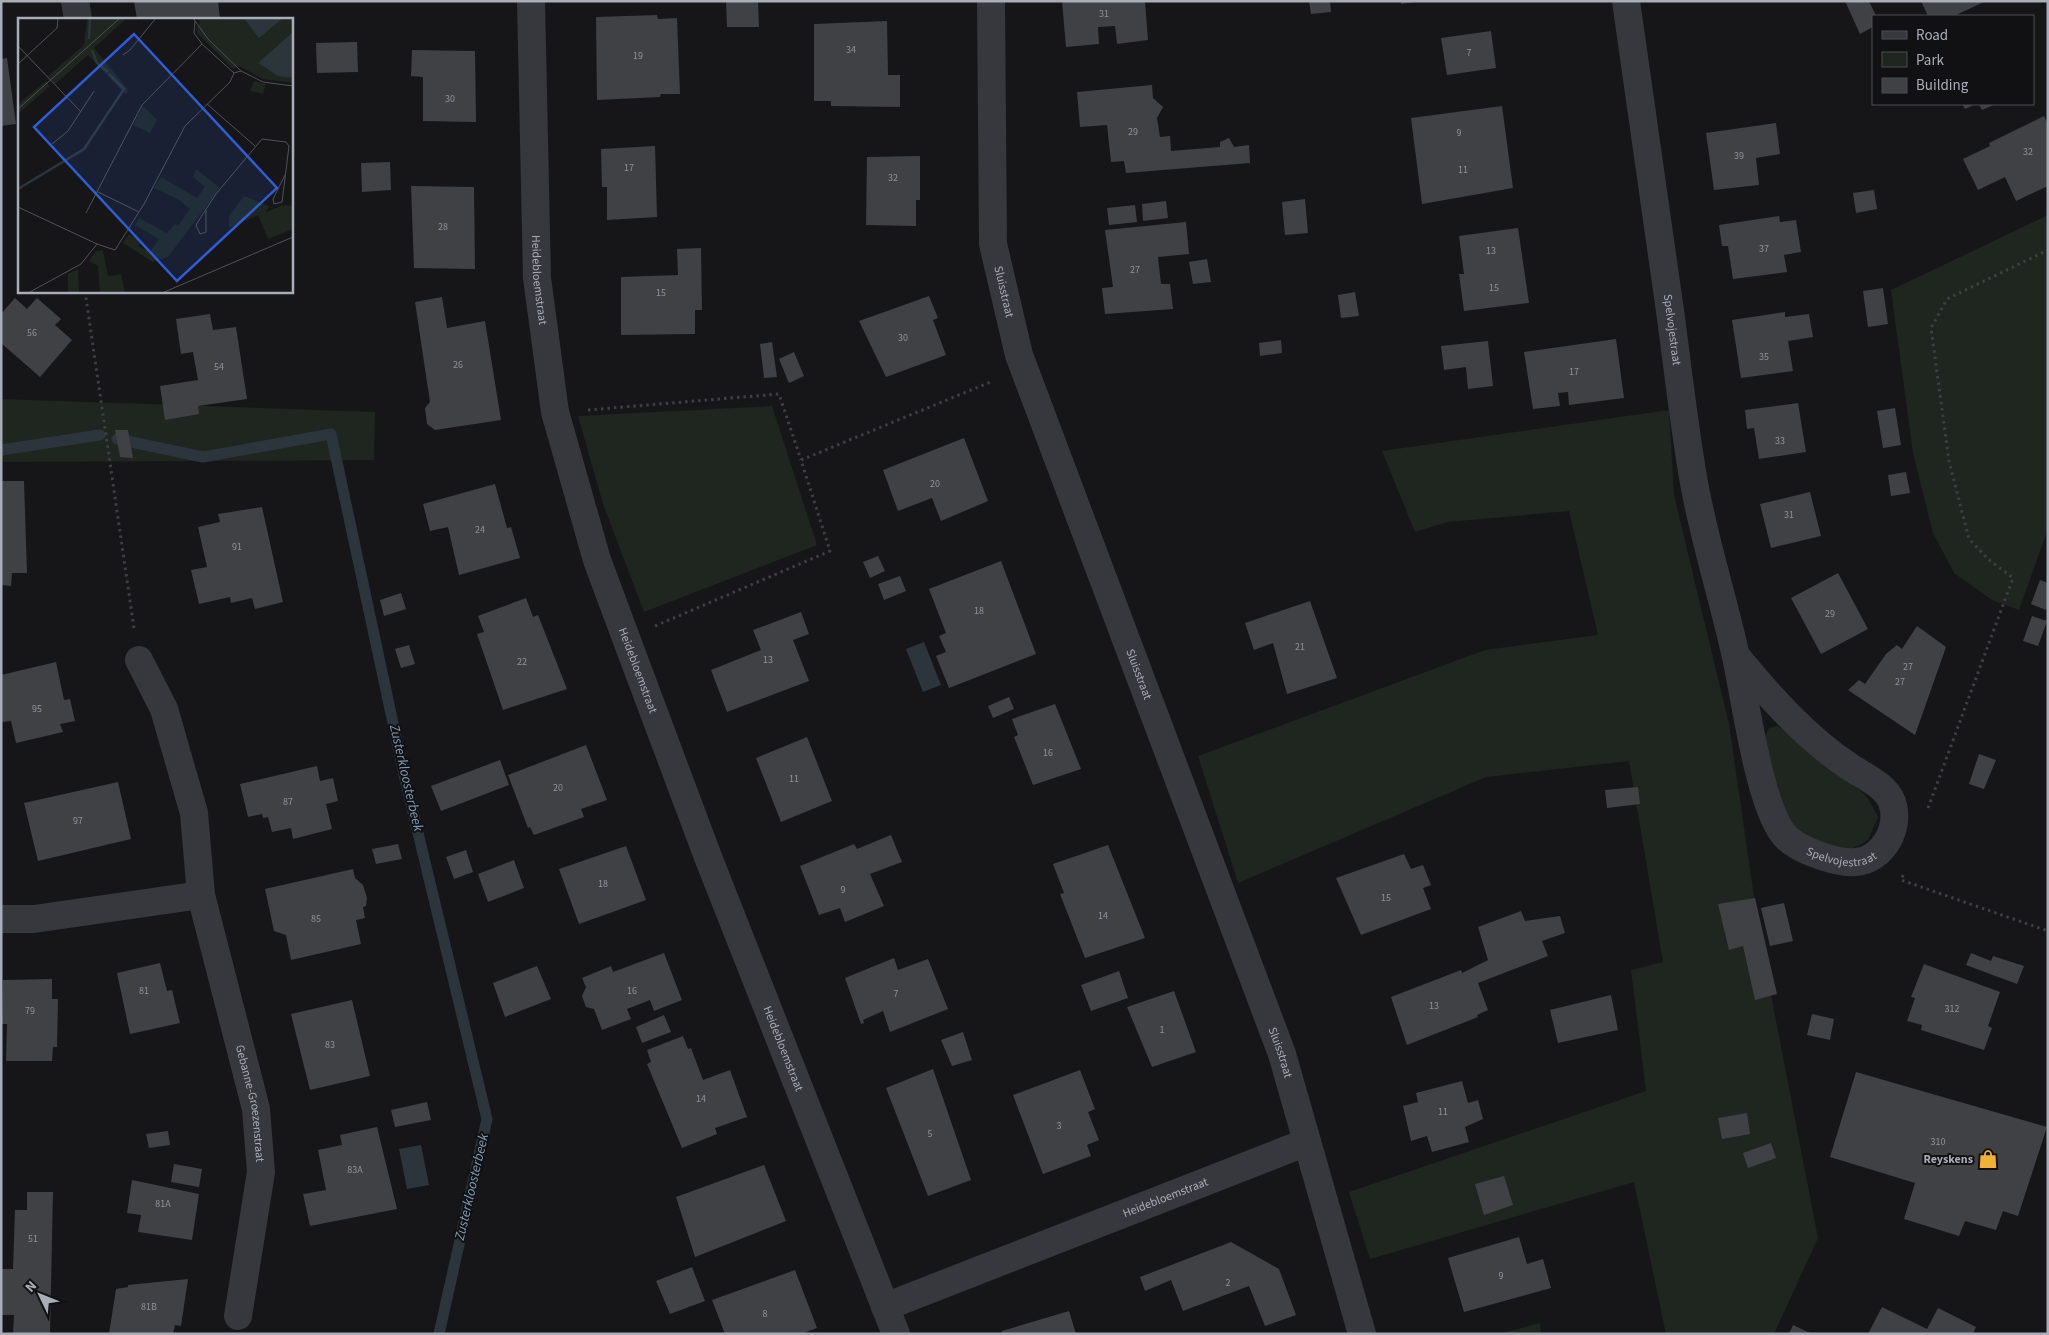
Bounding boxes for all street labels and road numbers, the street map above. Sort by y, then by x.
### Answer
street label: Heidebloemstraat [528,235,552,326]
street label: Sluisstraat [990,264,1018,319]
street label: Spelvojestraat [1659,293,1686,366]
street label: Heidebloemstraat [614,625,662,716]
street label: Sluisstraat [1122,646,1156,702]
street label: Spelvojestraat [1804,843,1880,871]
street label: Heidebloemstraat [759,1003,808,1094]
street label: Sluisstraat [1264,1025,1297,1080]
street label: Gebanne-Groezenstraat [231,1043,269,1163]
street label: Heidebloemstraat [1120,1173,1210,1222]

